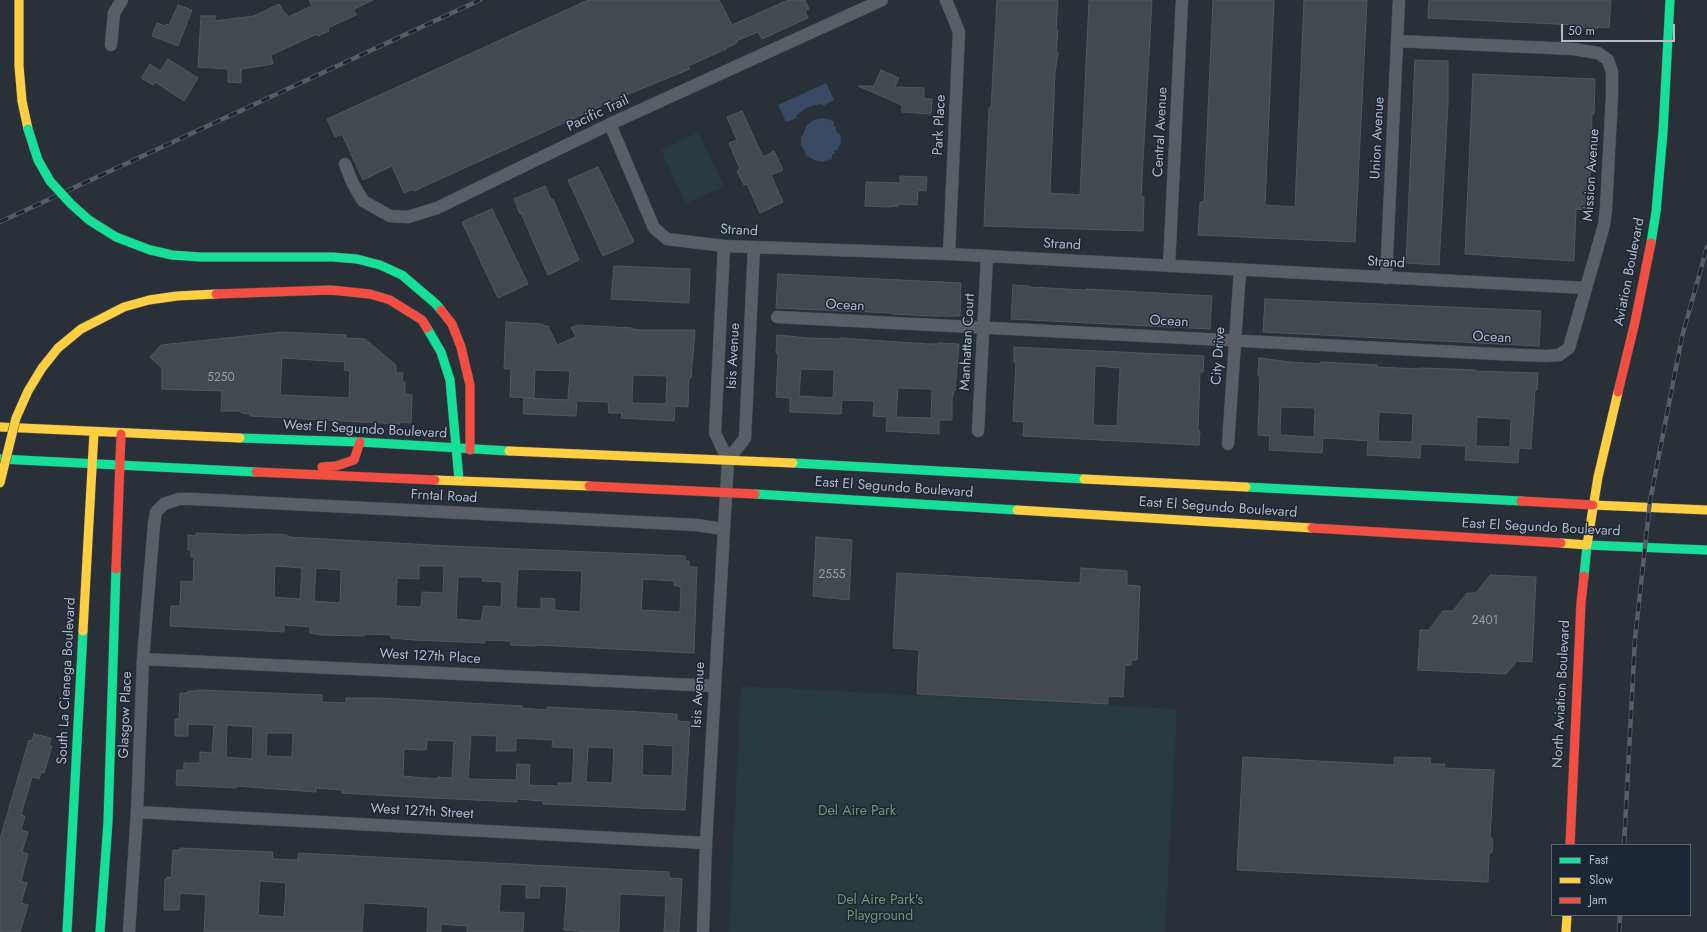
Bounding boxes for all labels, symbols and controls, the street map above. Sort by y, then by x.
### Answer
scale bar [1563,16,1677,42]
text: 50 m [1568,22,1595,40]
street label: Central Avenue [1150,87,1172,177]
street label: Pacific Trail [564,92,632,136]
street label: Park Place [930,94,950,156]
street label: Union Avenue [1367,96,1389,180]
street label: Mission Avenue [1580,128,1604,222]
street label: Aviation Boulevard [1611,216,1649,328]
street label: Strand [720,222,758,240]
street label: Strand [1043,236,1081,254]
street label: Strand [1367,254,1405,272]
street label: Manhattan Court [957,293,979,391]
street label: Ocean [825,297,865,315]
street label: Ocean [1149,313,1189,331]
street label: Isis Avenue [724,323,744,389]
street label: City Drive [1209,326,1229,386]
street label: Ocean [1472,329,1512,347]
house number: 5250 [207,371,235,385]
street label: West El Segundo Boulevard [282,417,448,443]
street label: East El Segundo Boulevard [814,474,974,502]
street label: Frntal Road [410,487,478,507]
street label: East El Segundo Boulevard [1138,494,1298,522]
street label: East El Segundo Boulevard [1461,515,1621,541]
house number: 2555 [818,568,846,582]
street label: South La Cienega Boulevard [54,597,80,765]
house number: 2401 [1472,614,1498,628]
street label: North Aviation Boulevard [1550,620,1574,768]
street label: West 127th Place [379,646,481,668]
street label: Isis Avenue [689,662,709,728]
street label: Glasgow Place [116,671,136,759]
street label: West 127th Street [370,801,474,823]
park label: Del Aire Park [818,804,896,820]
legend [1551,844,1691,916]
text: Fast [1589,851,1608,869]
text: Slow [1589,871,1613,889]
text: Jam [1589,891,1607,909]
park label: Del Aire Park's Playground [837,893,923,926]

